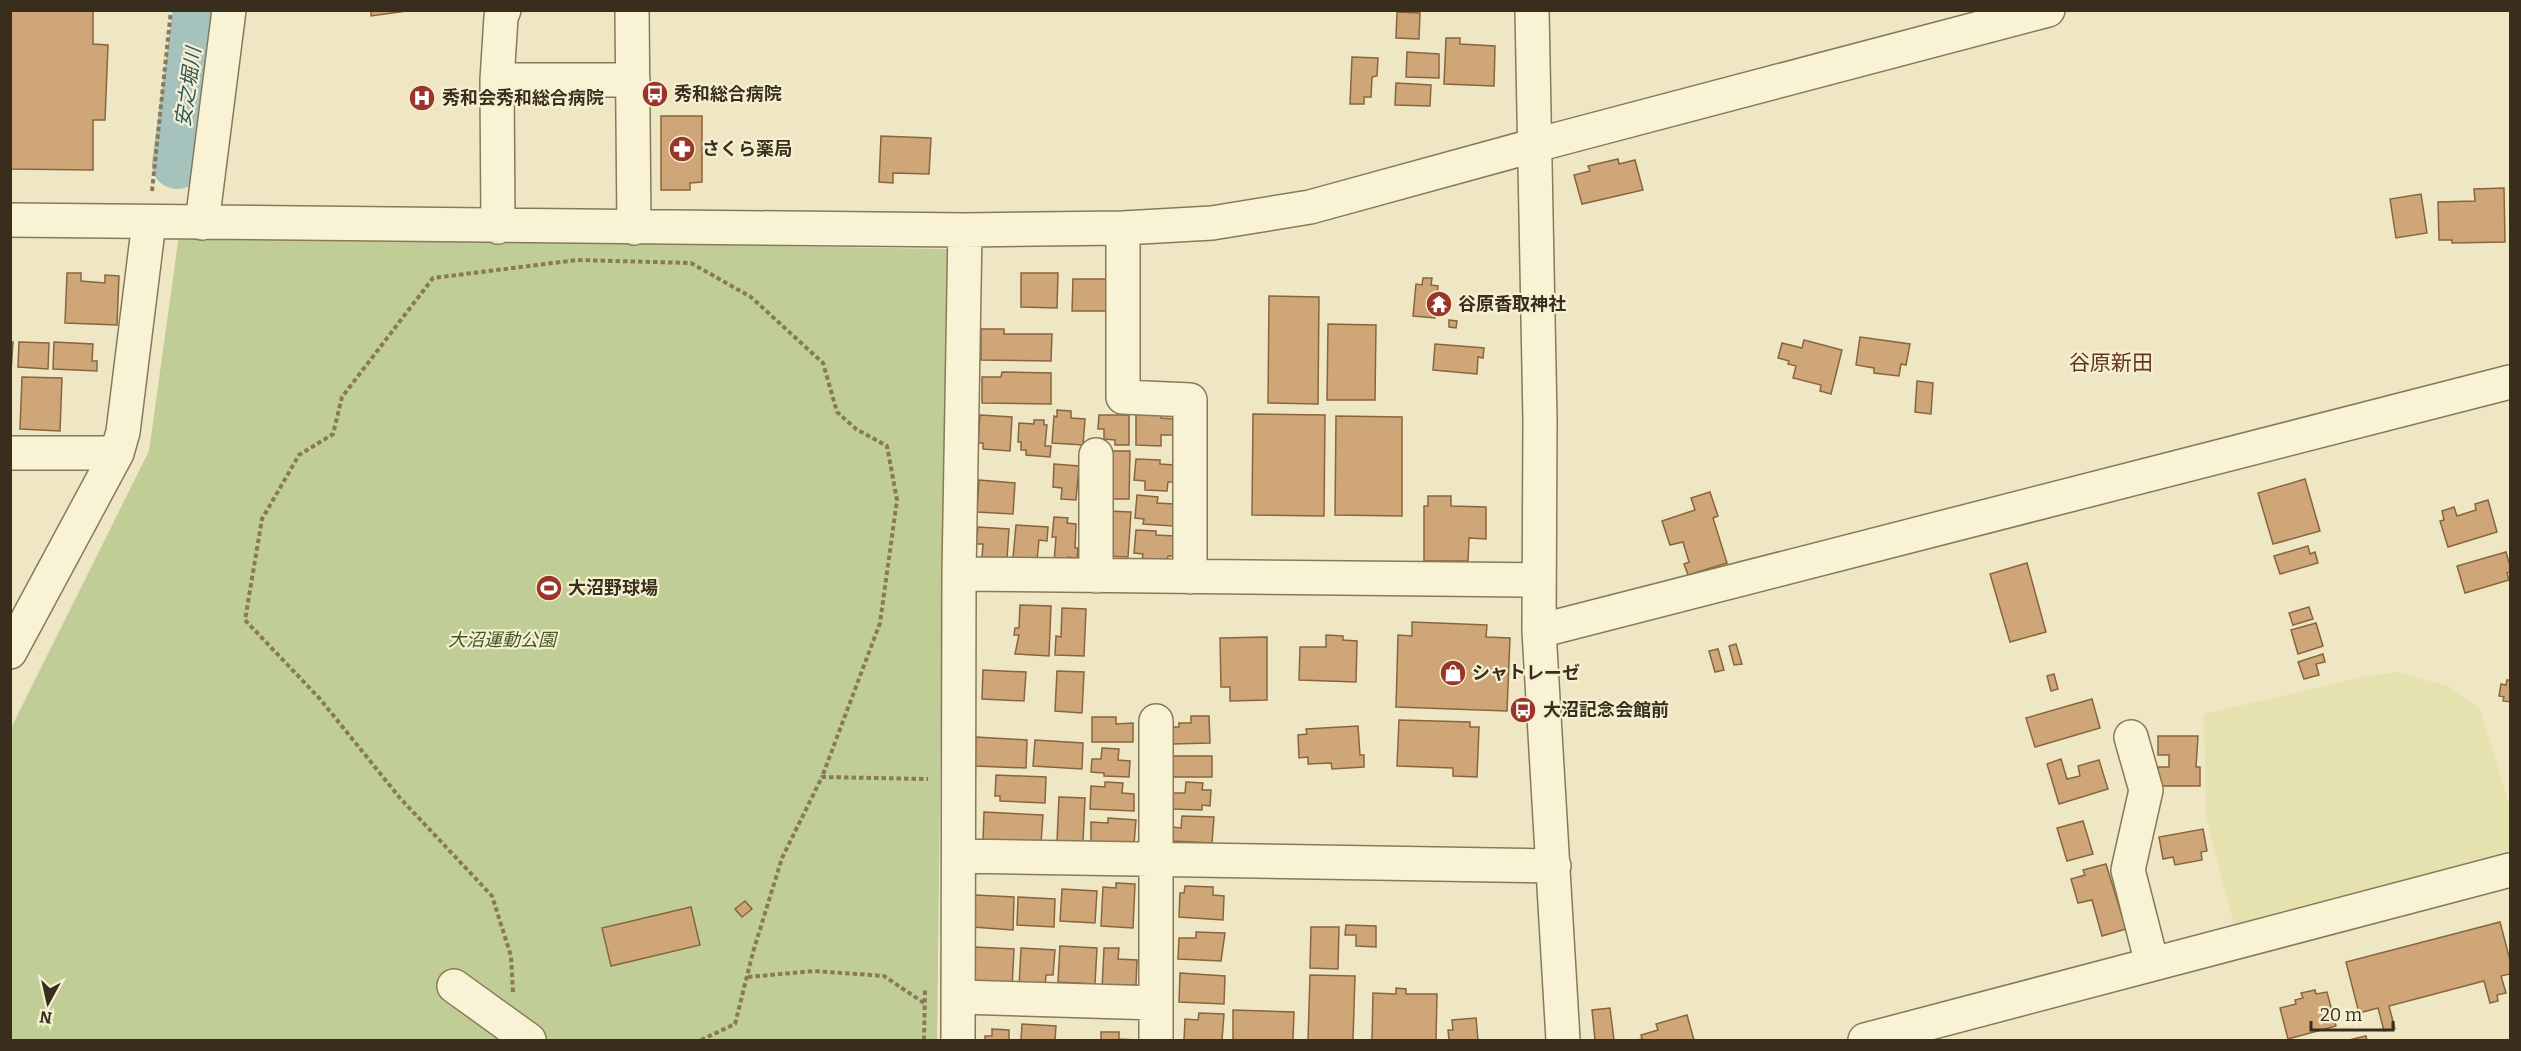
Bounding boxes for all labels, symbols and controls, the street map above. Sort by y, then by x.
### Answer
water label: 安之堀川 [171,44,206,128]
bus stop icon: 秀和総合病院 [640,79,670,109]
hospital icon: 秀和会秀和総合病院 [407,83,437,113]
place label: 秀和総合病院 [674,83,782,105]
place label: 秀和会秀和総合病院 [442,87,604,109]
pharmacy icon: さくら薬局 [667,134,697,164]
place label: さくら薬局 [702,138,792,160]
temple icon: 谷原香取神社 [1424,289,1454,319]
place label: 谷原香取神社 [1458,293,1566,315]
district label: 谷原新田 [2069,350,2153,376]
sports icon: 大沼野球場 [534,573,564,603]
place label: 大沼野球場 [568,577,658,599]
park label: 大沼運動公園 [448,629,559,651]
shop icon: シャトレーゼ [1438,658,1468,688]
place label: シャトレーゼ [1472,662,1580,684]
bus stop icon: 大沼記念会館前 [1508,695,1538,725]
place label: 大沼記念会館前 [1543,699,1669,721]
north arrow [18,973,78,1033]
scale bar [2311,994,2394,1032]
text: 20 m [2320,1004,2362,1026]
text: N [39,1007,53,1028]

